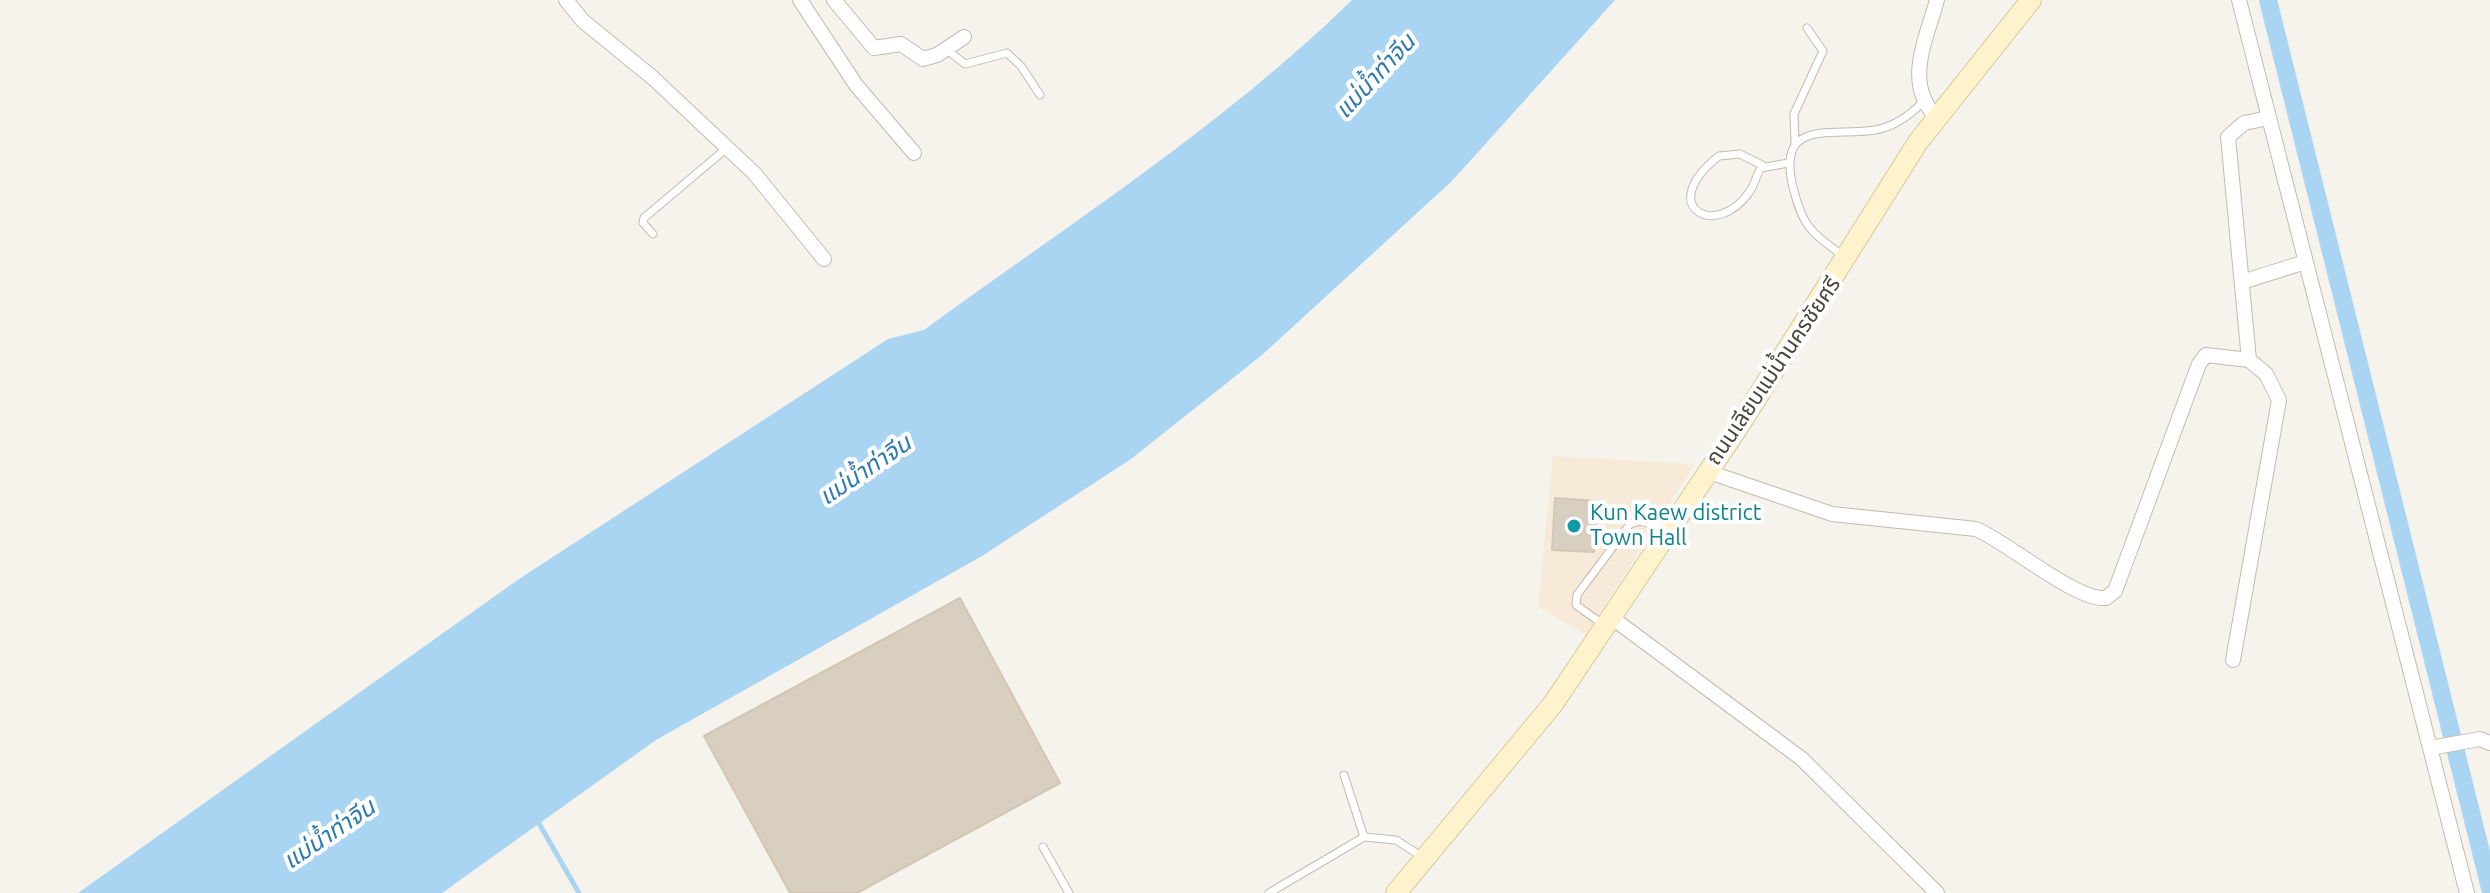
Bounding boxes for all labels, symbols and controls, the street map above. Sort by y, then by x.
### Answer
water label: แม่น้ำท่าจีน [1329,28,1421,124]
street label: ถนนเลียบแม่น้ำนครชัยศรี [1700,272,1846,470]
water label: แม่น้ำท่าจีน [814,429,916,511]
place label: Kun Kaew district Town Hall [1590,500,1761,552]
marker: Kun Kaew district Town Hall [1565,517,1583,535]
water label: แม่น้ำท่าจีน [278,793,380,875]

